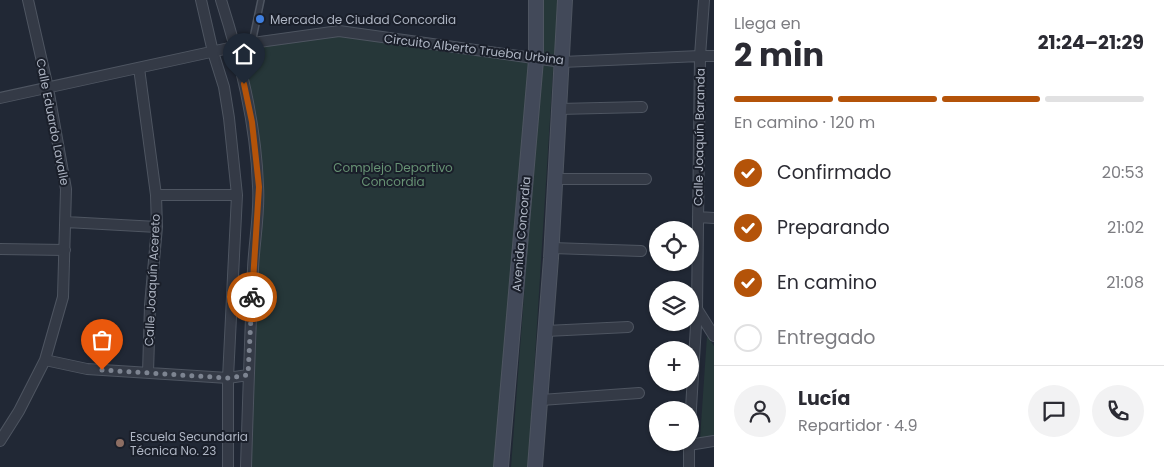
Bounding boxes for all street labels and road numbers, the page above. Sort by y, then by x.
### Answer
street label: Circuito Alberto Trueba Urbina [383,30,565,68]
street label: Calle Eduardo Lavalle [32,57,74,187]
street label: Calle Joaquín Baranda [689,68,709,206]
street label: Avenida Concordia [507,176,535,292]
street label: Calle Joaquín Acereto [140,213,164,347]

